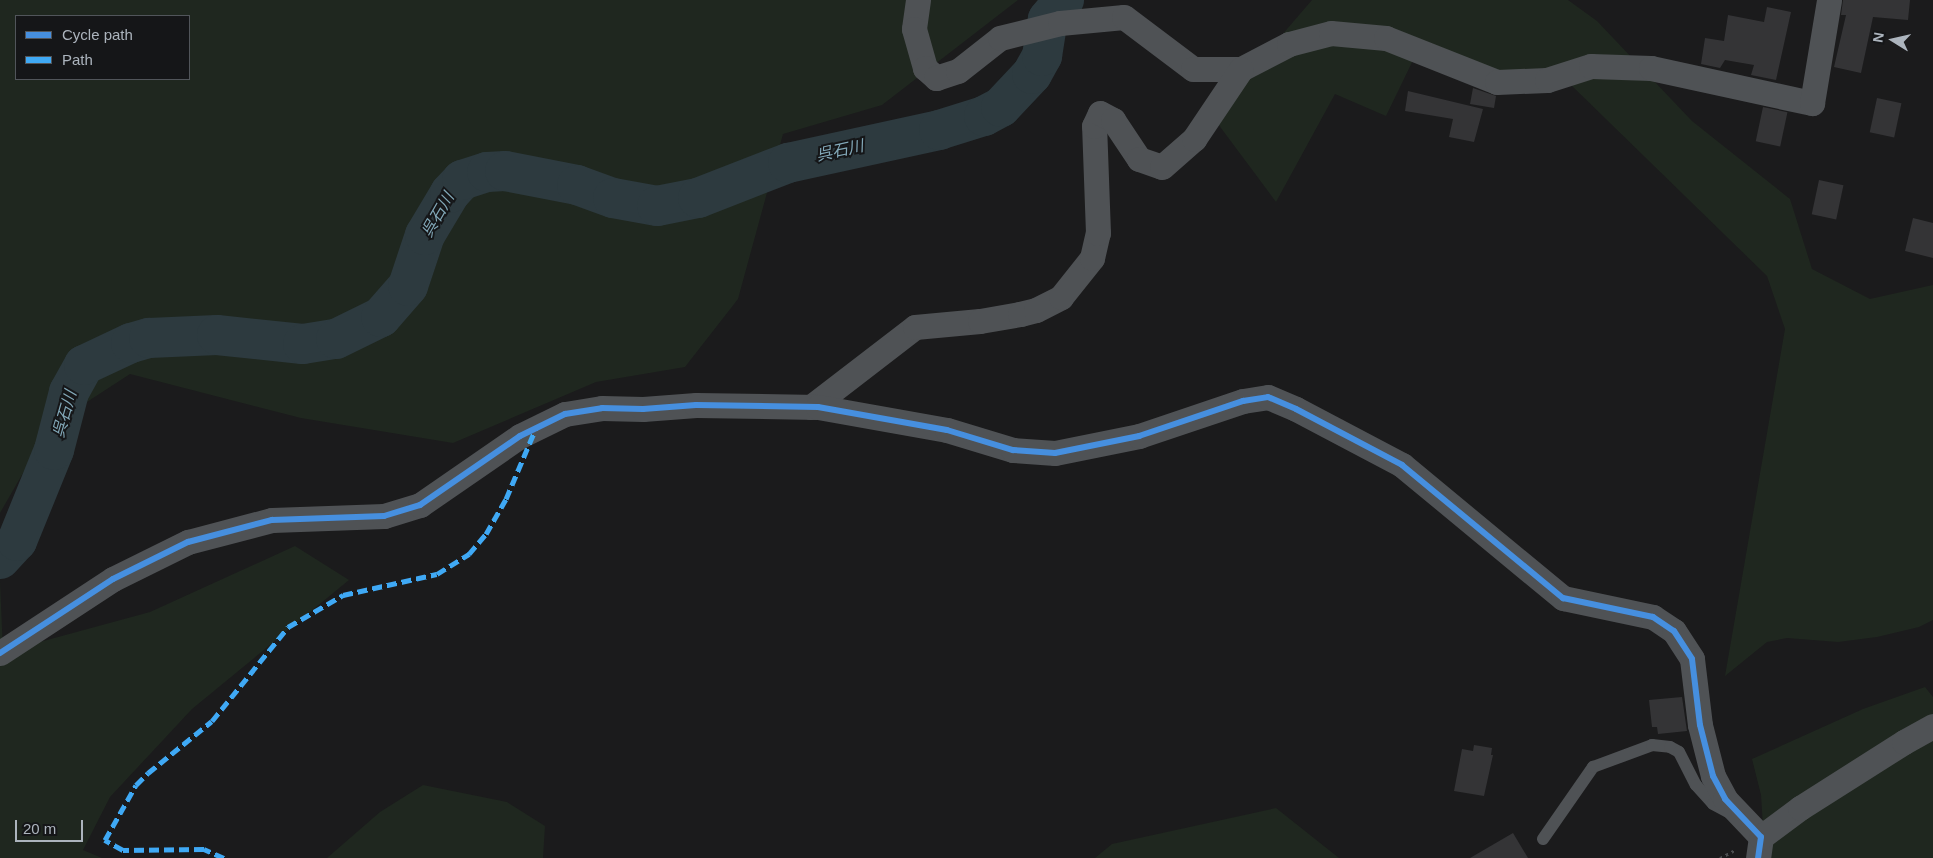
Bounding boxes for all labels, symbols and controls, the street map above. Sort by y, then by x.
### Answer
legend [15,15,190,80]
north arrow [1868,15,1918,65]
text: Cycle path [62,26,133,43]
text: N [1869,31,1887,44]
text: Path [62,51,93,68]
water label: 呉石川 [815,137,865,165]
water label: 呉石川 [418,189,458,241]
water label: 呉石川 [49,388,81,440]
scale bar [18,810,85,842]
text: 20 m [23,820,56,837]

